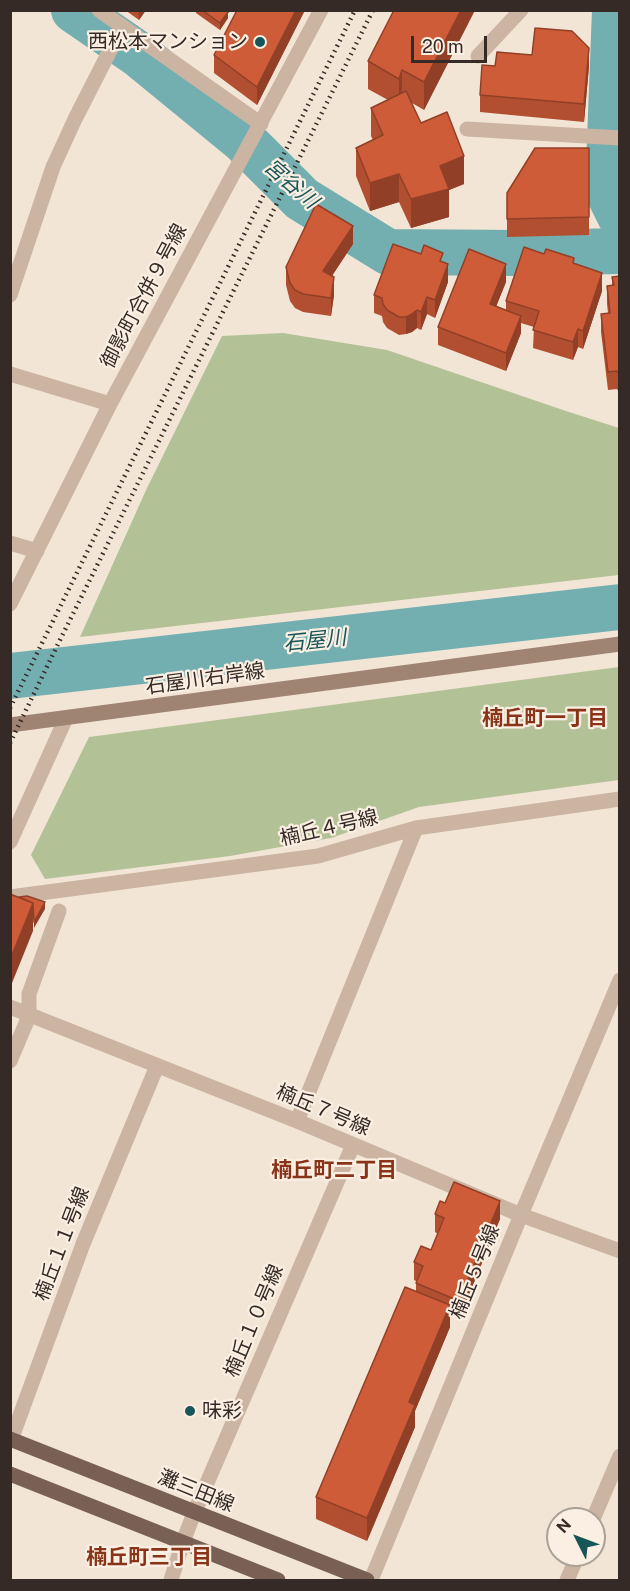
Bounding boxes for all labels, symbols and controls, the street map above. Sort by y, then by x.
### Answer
scale bar [414,24,490,62]
place label: 西松本マンション [88,30,248,54]
marker: 西松本マンション [253,35,267,49]
text: 20 m [422,36,464,57]
water label: 宮谷川 [259,154,323,214]
street label: 御影町合併９号線 [96,220,192,372]
water label: 石屋川 [282,625,348,657]
street label: 石屋川右岸線 [144,659,266,699]
district label: 楠丘町一丁目 [482,706,608,732]
street label: 楠丘４号線 [278,805,380,851]
street label: 楠丘７号線 [272,1079,374,1141]
district label: 楠丘町二丁目 [271,1158,397,1184]
street label: 楠丘１１号線 [29,1184,95,1304]
street label: 楠丘５号線 [445,1221,505,1323]
street label: 楠丘１０号線 [220,1261,288,1381]
place label: 味彩 [202,1399,242,1423]
marker: 味彩 [183,1404,197,1418]
street label: 灘三田線 [154,1465,238,1517]
north arrow [546,1507,606,1567]
text: N [552,1515,575,1537]
district label: 楠丘町三丁目 [86,1545,212,1571]

